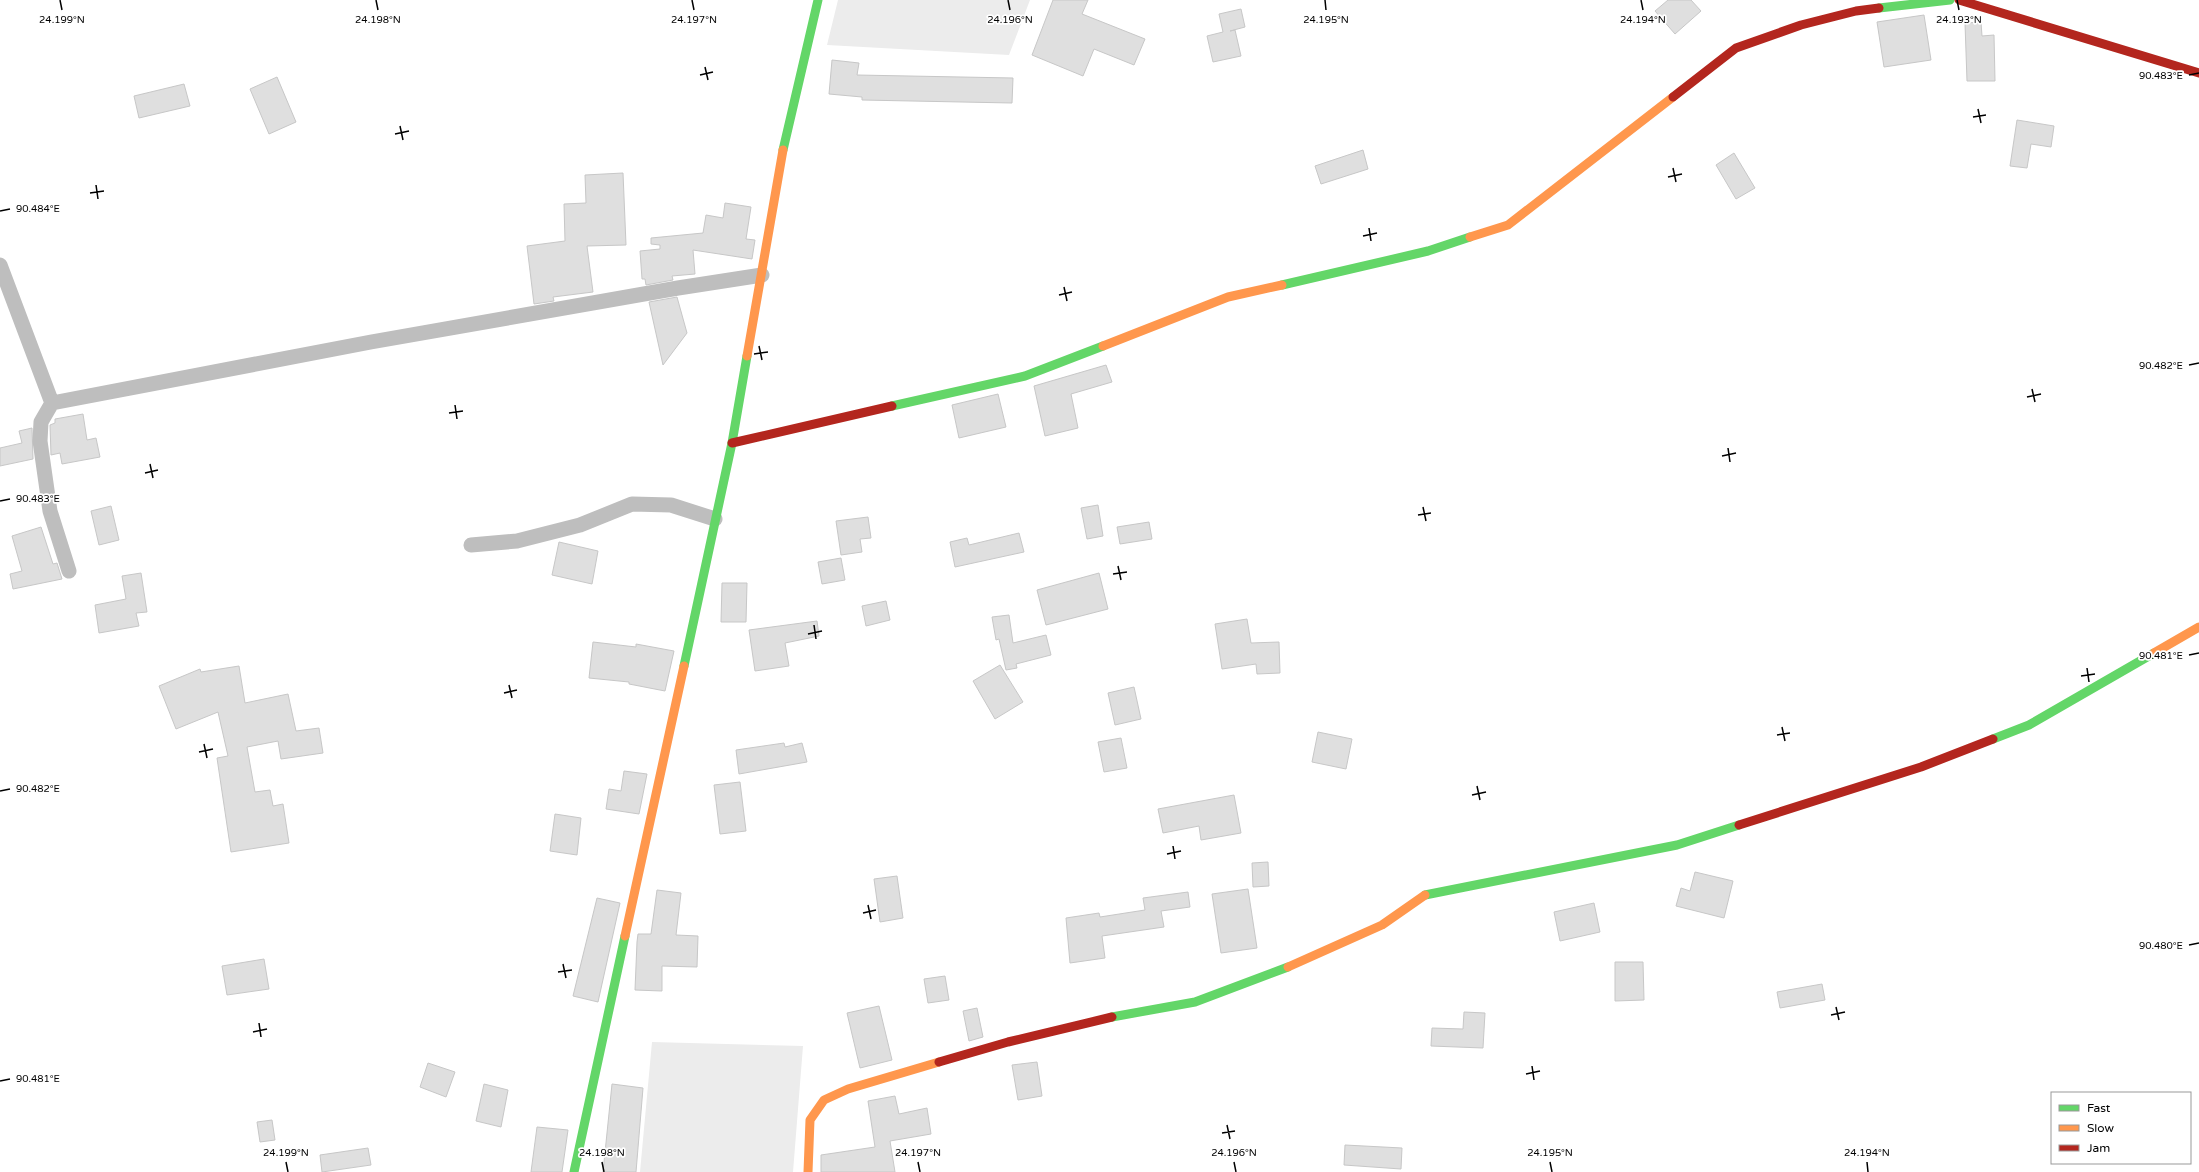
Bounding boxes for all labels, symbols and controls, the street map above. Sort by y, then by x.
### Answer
text: 24.199°N [39,14,85,26]
text: 24.198°N [355,14,401,26]
text: 24.197°N [671,14,717,26]
text: 24.196°N [987,14,1033,26]
text: 24.195°N [1303,14,1349,26]
text: 24.194°N [1620,14,1666,26]
text: 24.193°N [1936,14,1982,26]
text: 90.483°E [2139,70,2183,82]
text: 90.484°E [16,203,60,215]
text: 90.482°E [2139,360,2183,372]
text: 90.483°E [16,493,60,505]
text: 90.481°E [2139,650,2183,662]
text: 90.482°E [16,783,60,795]
text: 90.480°E [2139,940,2183,952]
text: 90.481°E [16,1073,60,1085]
legend [2051,1092,2191,1164]
text: Fast [2087,1101,2111,1115]
text: Slow [2087,1121,2114,1135]
text: Jam [2087,1141,2110,1155]
text: 24.199°N [263,1147,309,1159]
text: 24.198°N [579,1147,625,1159]
text: 24.197°N [895,1147,941,1159]
text: 24.196°N [1211,1147,1257,1159]
text: 24.195°N [1527,1147,1573,1159]
text: 24.194°N [1844,1147,1890,1159]

